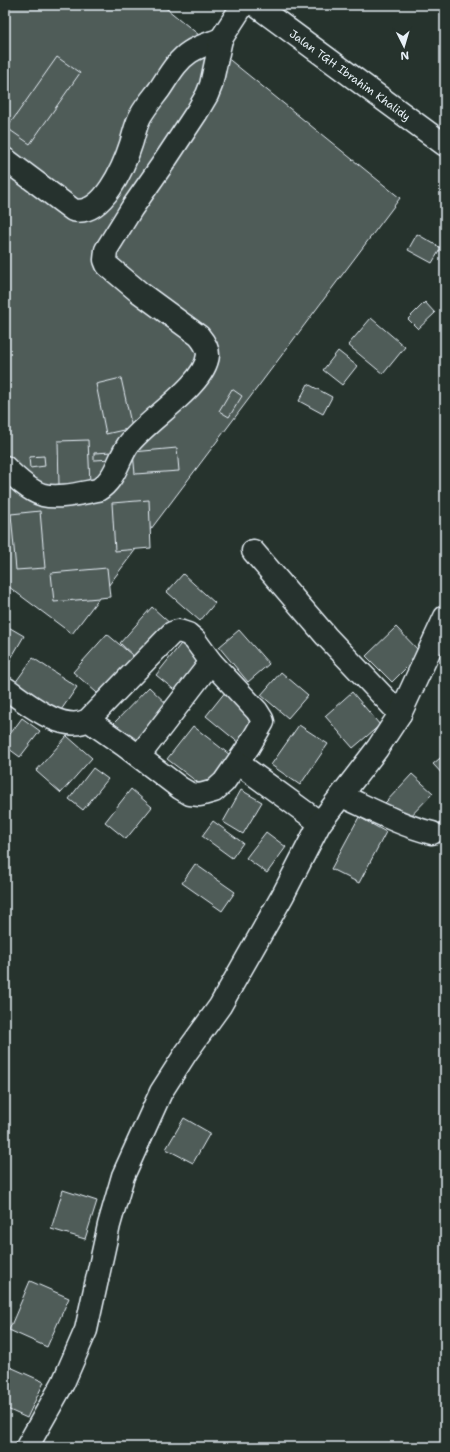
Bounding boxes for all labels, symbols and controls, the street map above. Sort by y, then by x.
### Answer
street label: Jalan TGH Ibrahim Khalidy [286,26,413,124]
north arrow [384,26,424,66]
text: N [400,48,410,63]

